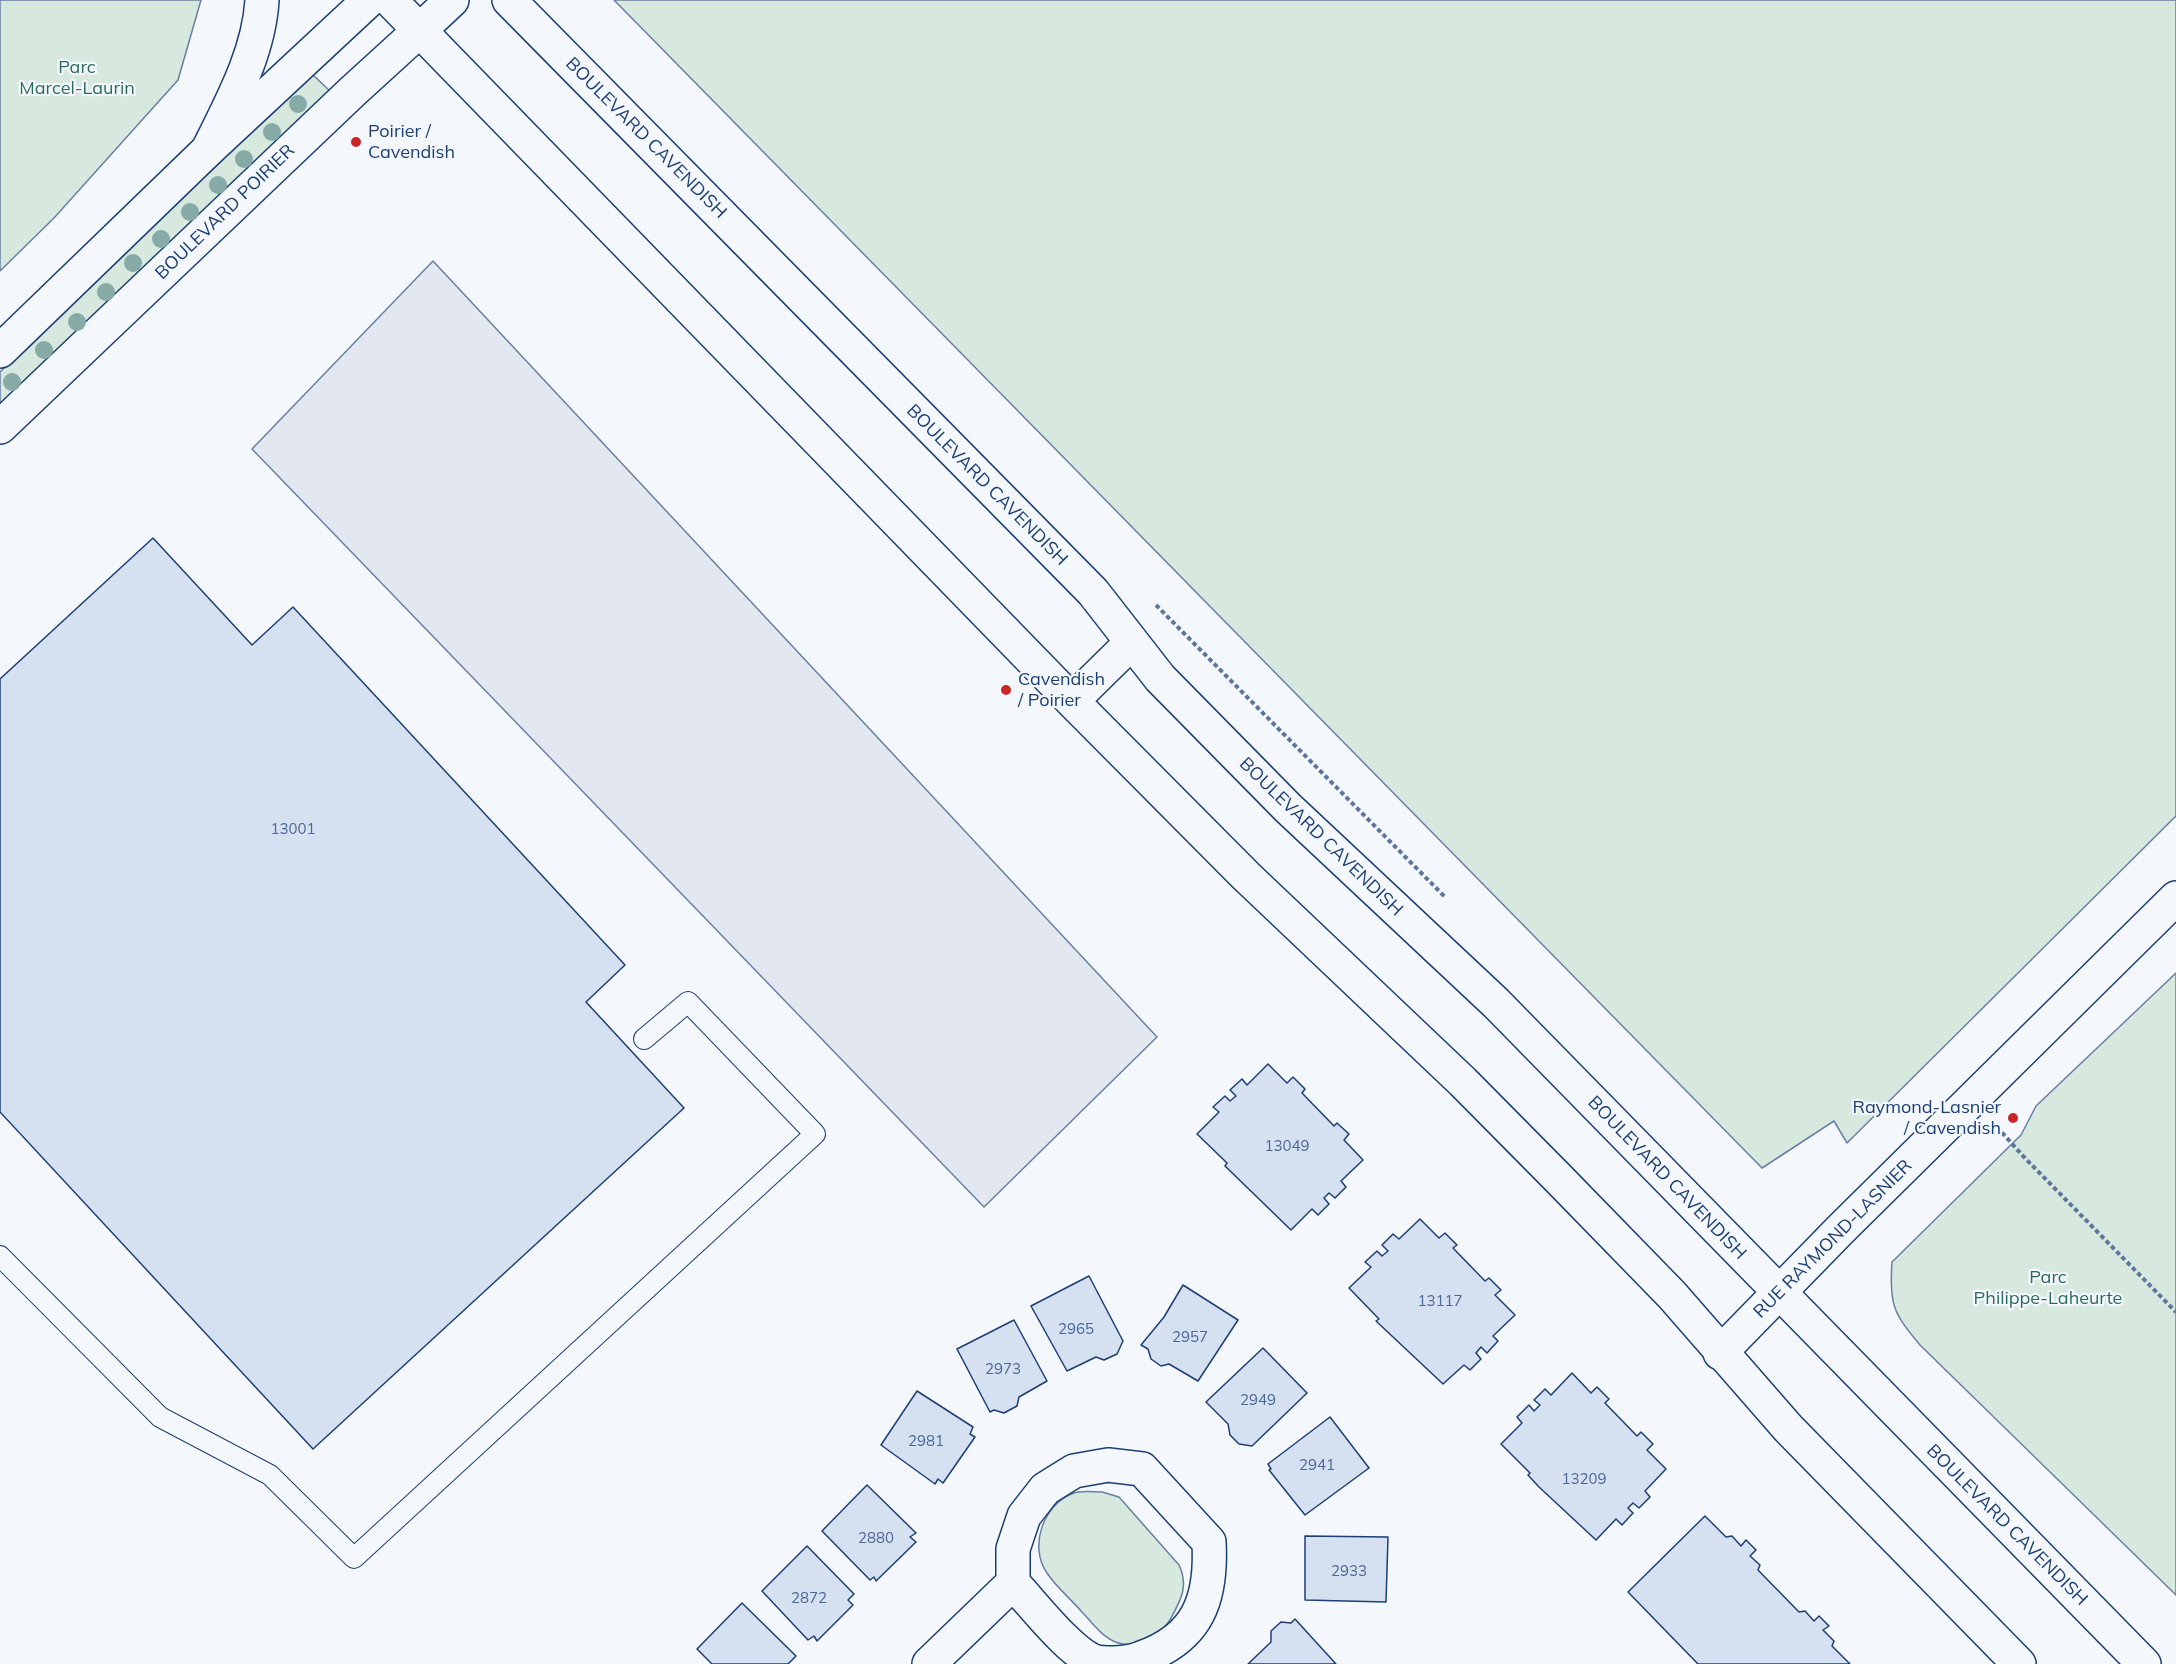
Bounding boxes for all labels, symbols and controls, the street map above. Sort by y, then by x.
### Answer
street label: BOULEVARD CAVENDISH [561,53,731,223]
park label: Parc Marcel-Laurin [19,57,135,100]
place label: Poirier / Cavendish [368,121,455,164]
marker: Poirier / Cavendish [349,135,363,149]
street label: BOULEVARD POIRIER [151,140,299,284]
street label: BOULEVARD CAVENDISH [902,400,1072,570]
place label: Cavendish / Poirier [1018,669,1105,712]
marker: Cavendish / Poirier [999,683,1013,697]
street label: BOULEVARD CAVENDISH [1235,753,1407,921]
house number: 13001 [271,820,315,838]
street label: BOULEVARD CAVENDISH [1583,1092,1751,1264]
place label: Raymond-Lasnier / Cavendish [1852,1097,2001,1140]
marker: Raymond-Lasnier / Cavendish [2006,1111,2020,1125]
house number: 13049 [1265,1137,1309,1155]
street label: RUE RAYMOND-LASNIER [1749,1155,1917,1323]
park label: Parc Philippe-Laheurte [1974,1267,2122,1310]
house number: 13117 [1418,1292,1462,1310]
house number: 2965 [1058,1320,1094,1338]
house number: 2957 [1172,1328,1208,1346]
house number: 2973 [985,1360,1021,1378]
house number: 2949 [1240,1391,1276,1409]
house number: 2981 [908,1432,944,1450]
street label: BOULEVARD CAVENDISH [1922,1440,2092,1610]
house number: 2941 [1299,1456,1335,1474]
house number: 13209 [1562,1470,1606,1488]
house number: 2880 [858,1529,894,1547]
house number: 2933 [1331,1562,1367,1580]
house number: 2872 [791,1589,827,1607]

